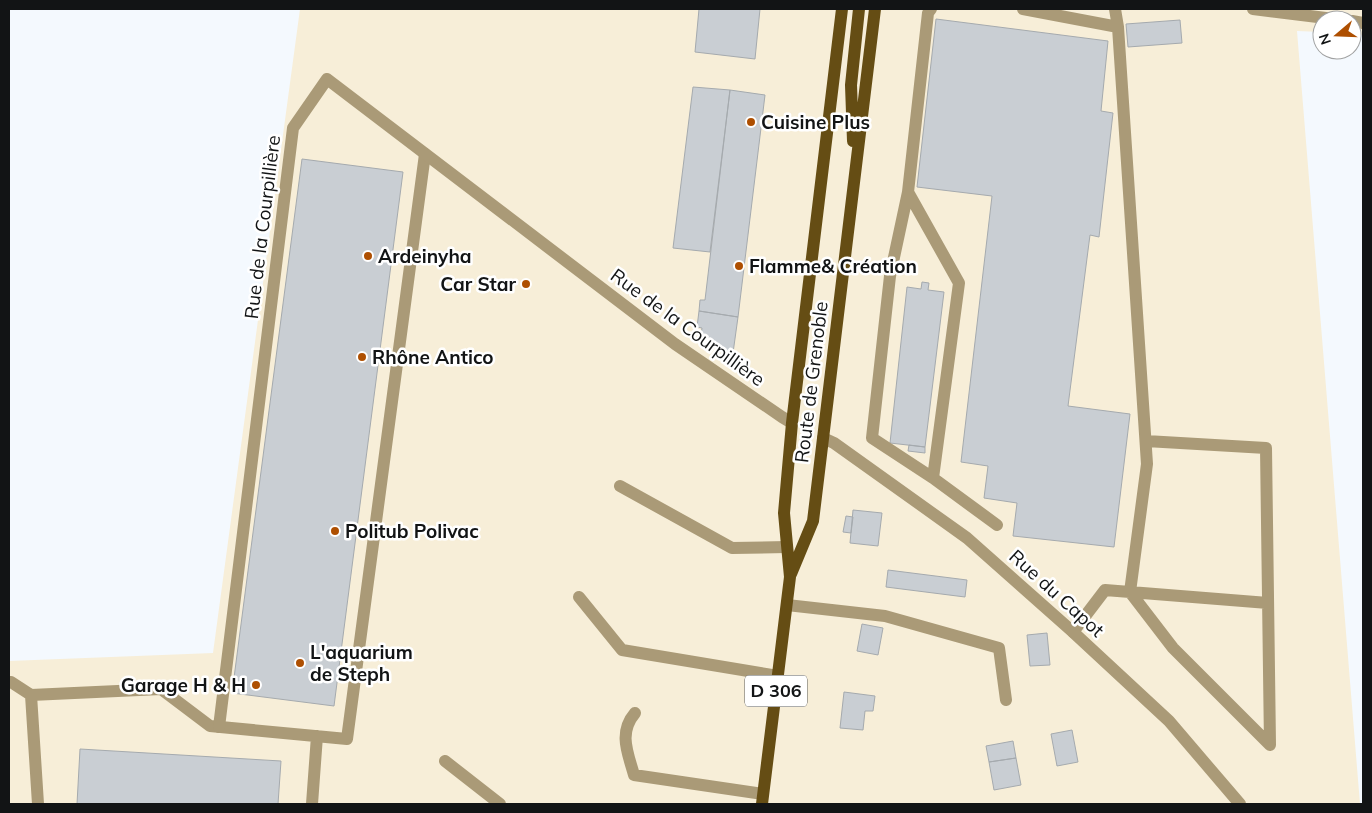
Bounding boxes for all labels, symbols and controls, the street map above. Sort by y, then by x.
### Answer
north arrow [1312,10,1362,60]
text: N [1314,31,1335,47]
place label: Cuisine Plus [761,110,870,134]
marker: Cuisine Plus [745,116,757,128]
street label: Rue de la Courpillière [239,134,285,320]
place label: Ardeinyha [378,244,472,268]
marker: Ardeinyha [362,250,374,262]
place label: Flamme& Création [749,254,917,278]
marker: Flamme& Création [733,260,745,272]
street label: Rue de la Courpillière [606,263,770,391]
place label: Car Star [440,272,517,296]
marker: Car Star [520,278,532,290]
street label: Route de Grenoble [789,300,833,464]
place label: Rhône Antico [372,345,494,369]
marker: Rhône Antico [356,351,368,363]
place label: Politub Polivac [345,519,479,543]
marker: Politub Polivac [329,525,341,537]
street label: Rue du Capot [1005,544,1110,642]
place label: L'aquarium de Steph [310,640,413,686]
marker: L'aquarium de Steph [294,657,306,669]
place label: Garage H & H [121,673,246,697]
road number: D 306 [745,676,807,706]
marker: Garage H & H [250,679,262,691]

